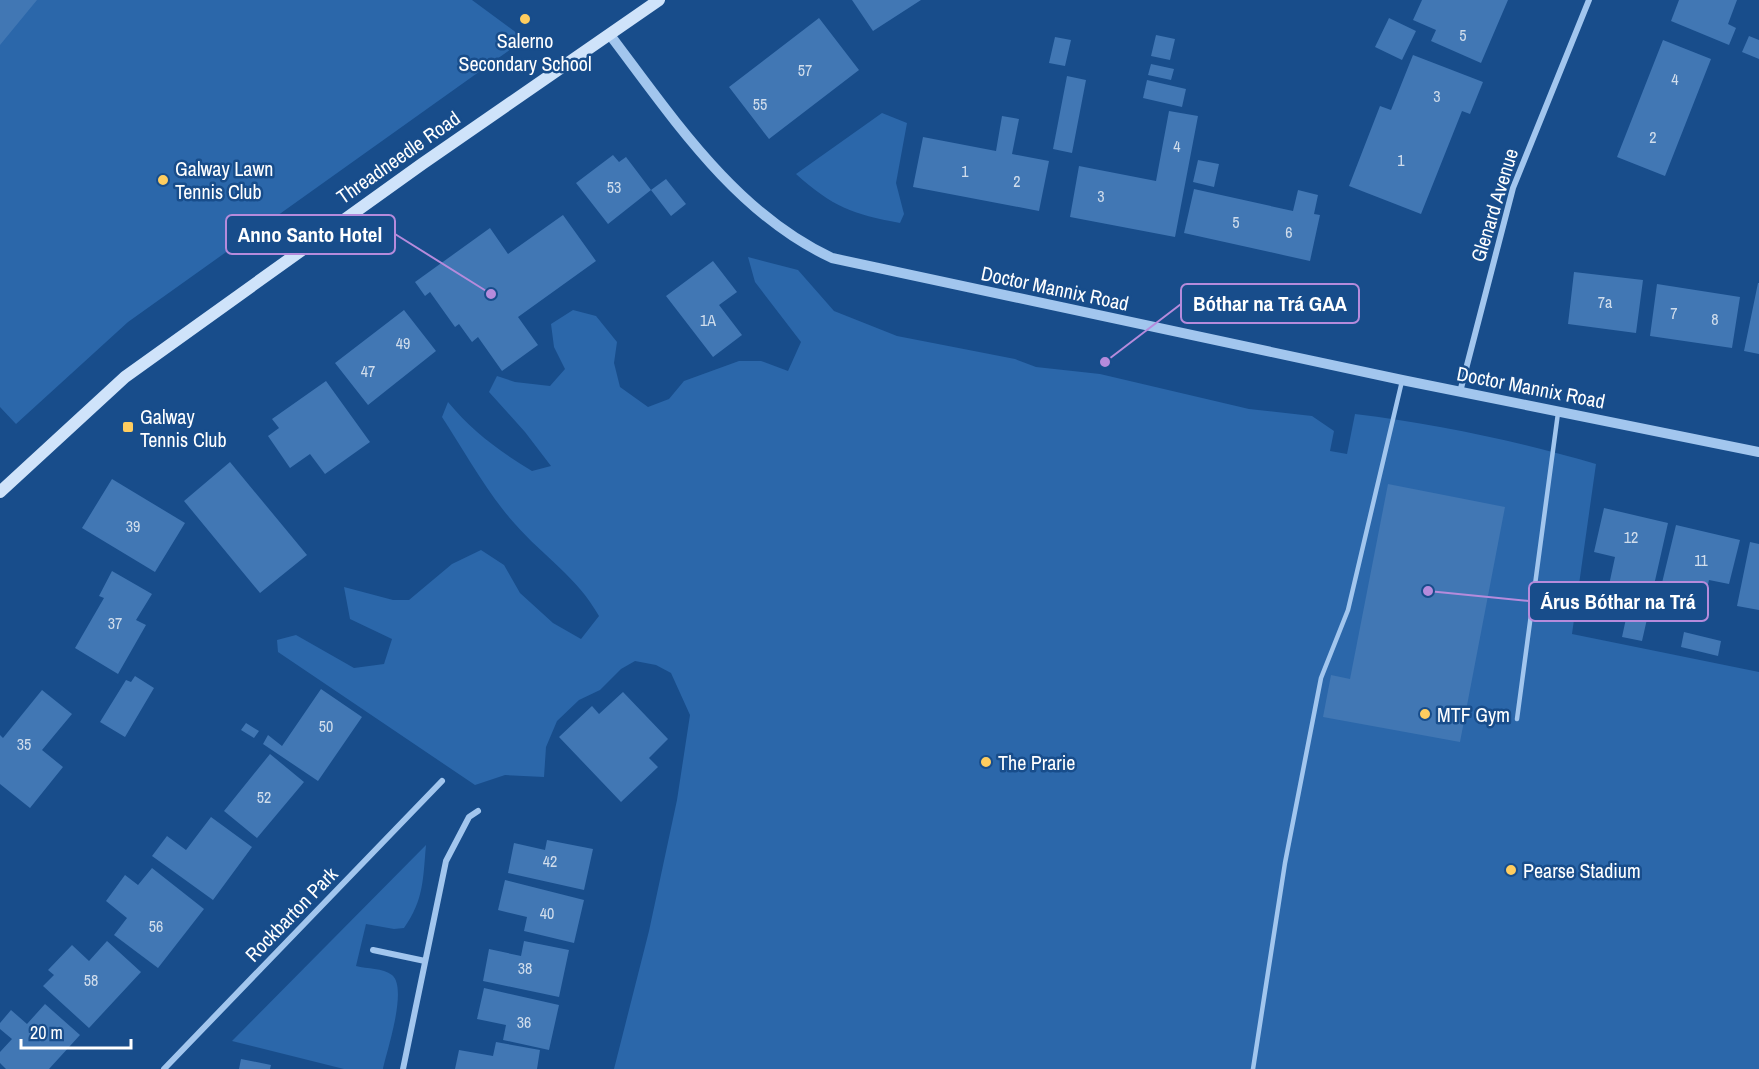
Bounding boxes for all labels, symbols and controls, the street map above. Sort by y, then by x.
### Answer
marker: Salerno Secondary School [518,12,532,26]
house number: 5 [1459,24,1467,46]
place label: Salerno Secondary School [458,27,592,77]
house number: 57 [798,59,812,81]
house number: 4 [1671,68,1679,90]
house number: 3 [1433,85,1441,107]
house number: 55 [753,93,767,115]
street label: Threadneedle Road [331,104,465,210]
house number: 2 [1649,126,1657,148]
house number: 4 [1173,135,1181,157]
street label: Glenard Avenue [1464,145,1524,265]
house number: 1 [1397,149,1405,171]
place label: Galway Lawn Tennis Club [175,155,273,205]
house number: 1 [961,160,969,182]
house number: 2 [1013,170,1021,192]
marker: Galway Lawn Tennis Club [156,173,170,187]
house number: 53 [607,176,621,198]
house number: 3 [1097,185,1105,207]
house number: 5 [1232,211,1240,233]
callout: Anno Santo Hotel [226,215,395,254]
text: Anno Santo Hotel [238,220,382,249]
house number: 6 [1285,221,1293,243]
street label: Doctor Mannix Road [979,259,1131,317]
callout: Bóthar na Trá GAA [1181,284,1359,323]
text: Bóthar na Trá GAA [1193,289,1348,318]
house number: 7a [1598,291,1613,313]
house number: 7 [1670,302,1678,324]
house number: 8 [1711,308,1719,330]
house number: 1A [700,309,716,331]
house number: 49 [396,332,410,354]
street label: Doctor Mannix Road [1455,359,1607,415]
house number: 47 [361,360,375,382]
place label: Galway Tennis Club [140,403,227,453]
marker: Galway Tennis Club [121,420,135,434]
house number: 39 [126,515,140,537]
house number: 12 [1624,526,1638,548]
house number: 11 [1694,549,1709,571]
callout: Árus Bóthar na Trá [1529,582,1708,621]
text: Árus Bóthar na Trá [1540,587,1696,616]
house number: 37 [108,612,122,634]
place label: MTF Gym [1437,701,1510,728]
marker: MTF Gym [1418,707,1432,721]
house number: 50 [319,715,333,737]
house number: 35 [17,733,31,755]
place label: The Prarie [998,749,1075,776]
marker: The Prarie [979,755,993,769]
house number: 52 [257,786,271,808]
house number: 42 [543,850,557,872]
place label: Pearse Stadium [1523,857,1641,884]
street label: Rockbarton Park [239,860,344,967]
marker: Pearse Stadium [1504,863,1518,877]
house number: 40 [540,902,554,924]
house number: 56 [149,915,163,937]
house number: 38 [518,957,532,979]
house number: 58 [84,969,98,991]
house number: 36 [517,1011,531,1033]
scale bar [21,1012,130,1050]
text: 20 m [30,1020,63,1045]

